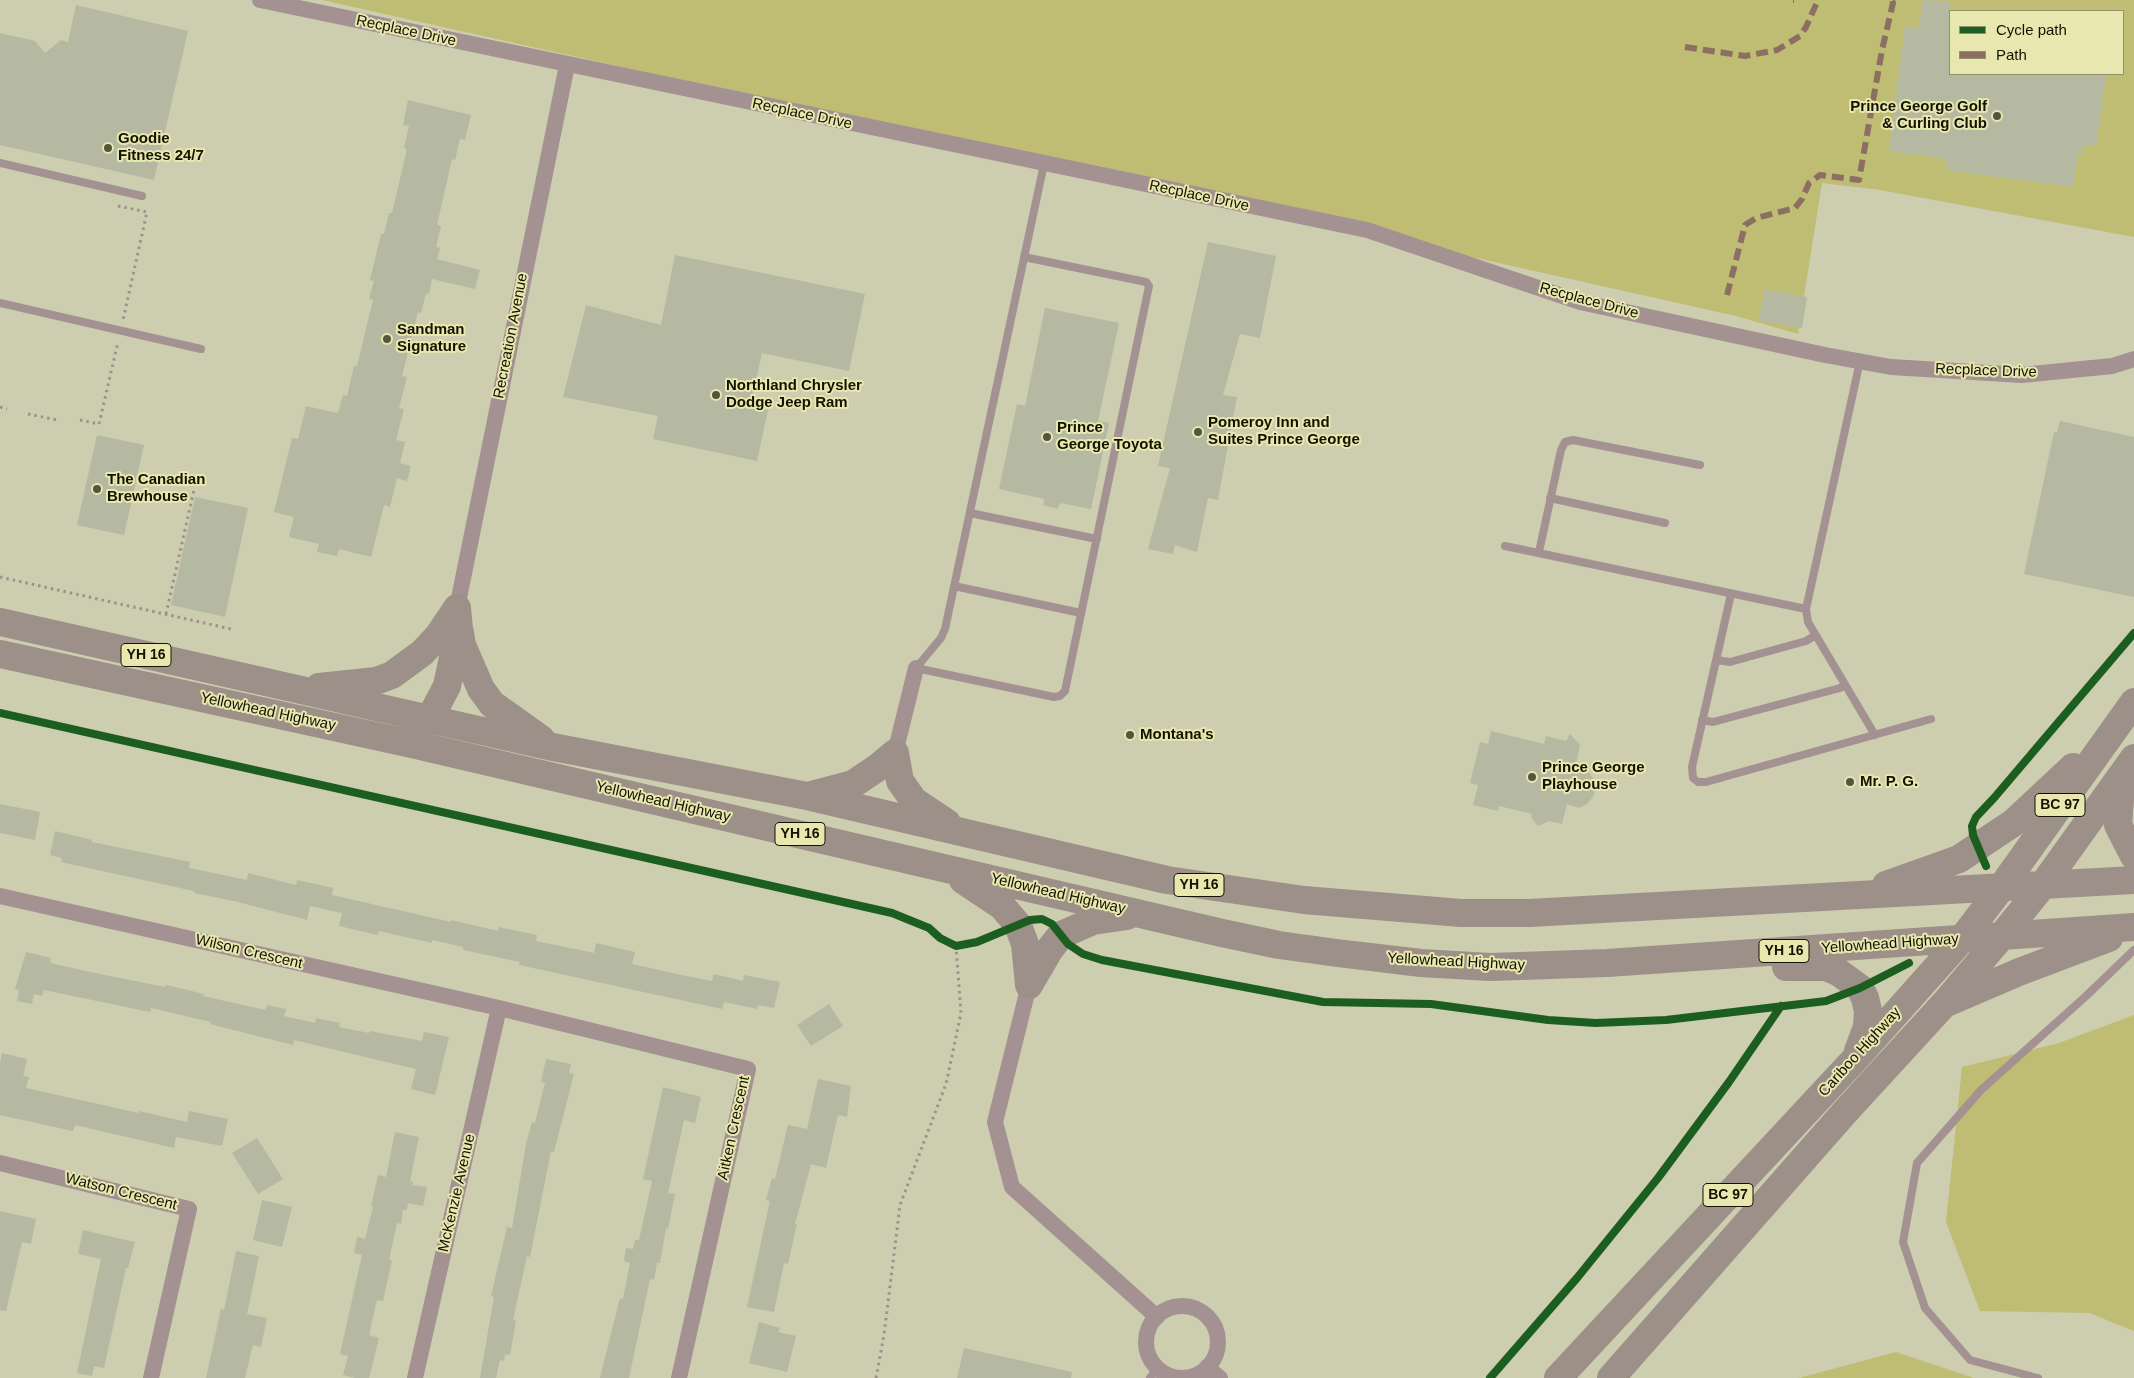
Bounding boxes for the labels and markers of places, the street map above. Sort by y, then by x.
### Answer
place label: Prince George Golf & Curling Club [1850,98,1987,133]
marker: Prince George Golf & Curling Club [1991,110,2003,122]
place label: Goodie Fitness 24/7 [118,130,204,165]
marker: Goodie Fitness 24/7 [102,142,114,154]
place label: Sandman Signature [397,321,466,356]
marker: Sandman Signature [381,333,393,345]
place label: Northland Chrysler Dodge Jeep Ram [726,377,862,412]
marker: Northland Chrysler Dodge Jeep Ram [710,389,722,401]
place label: Pomeroy Inn and Suites Prince George [1208,414,1360,449]
place label: Prince George Toyota [1057,419,1162,454]
marker: Pomeroy Inn and Suites Prince George [1192,426,1204,438]
marker: Prince George Toyota [1041,431,1053,443]
place label: The Canadian Brewhouse [107,471,205,506]
marker: The Canadian Brewhouse [91,483,103,495]
place label: Montana's [1140,726,1214,744]
marker: Montana's [1124,729,1136,741]
place label: Prince George Playhouse [1542,759,1645,794]
marker: Prince George Playhouse [1526,771,1538,783]
place label: Mr. P. G. [1860,773,1918,791]
marker: Mr. P. G. [1844,776,1856,788]

